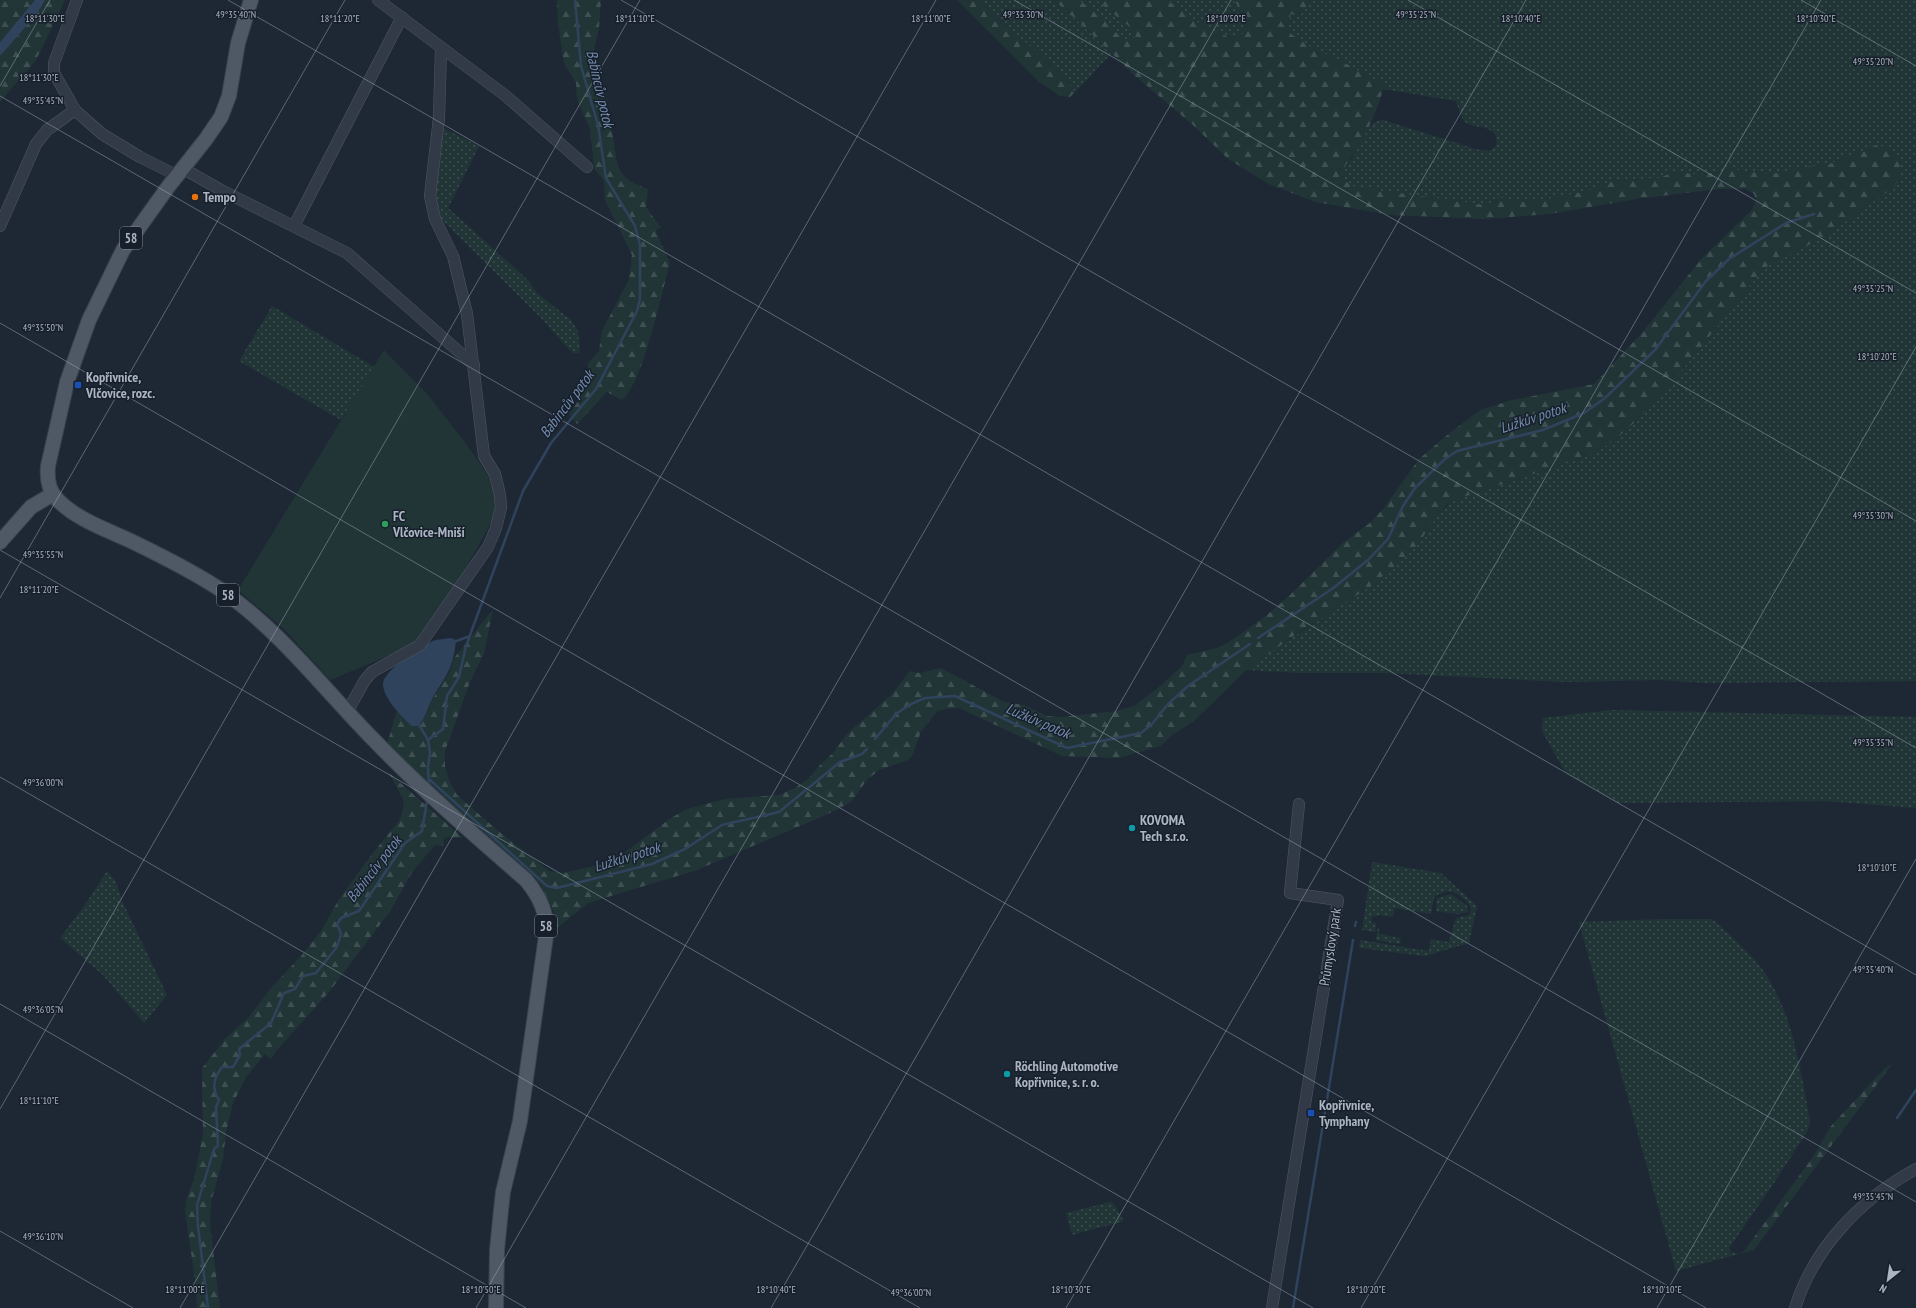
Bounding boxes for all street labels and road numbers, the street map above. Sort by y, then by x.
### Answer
road number: 58 [120,227,142,249]
road number: 58 [217,584,239,606]
street label: Průmyslový park [1315,906,1345,987]
road number: 58 [535,915,557,937]

